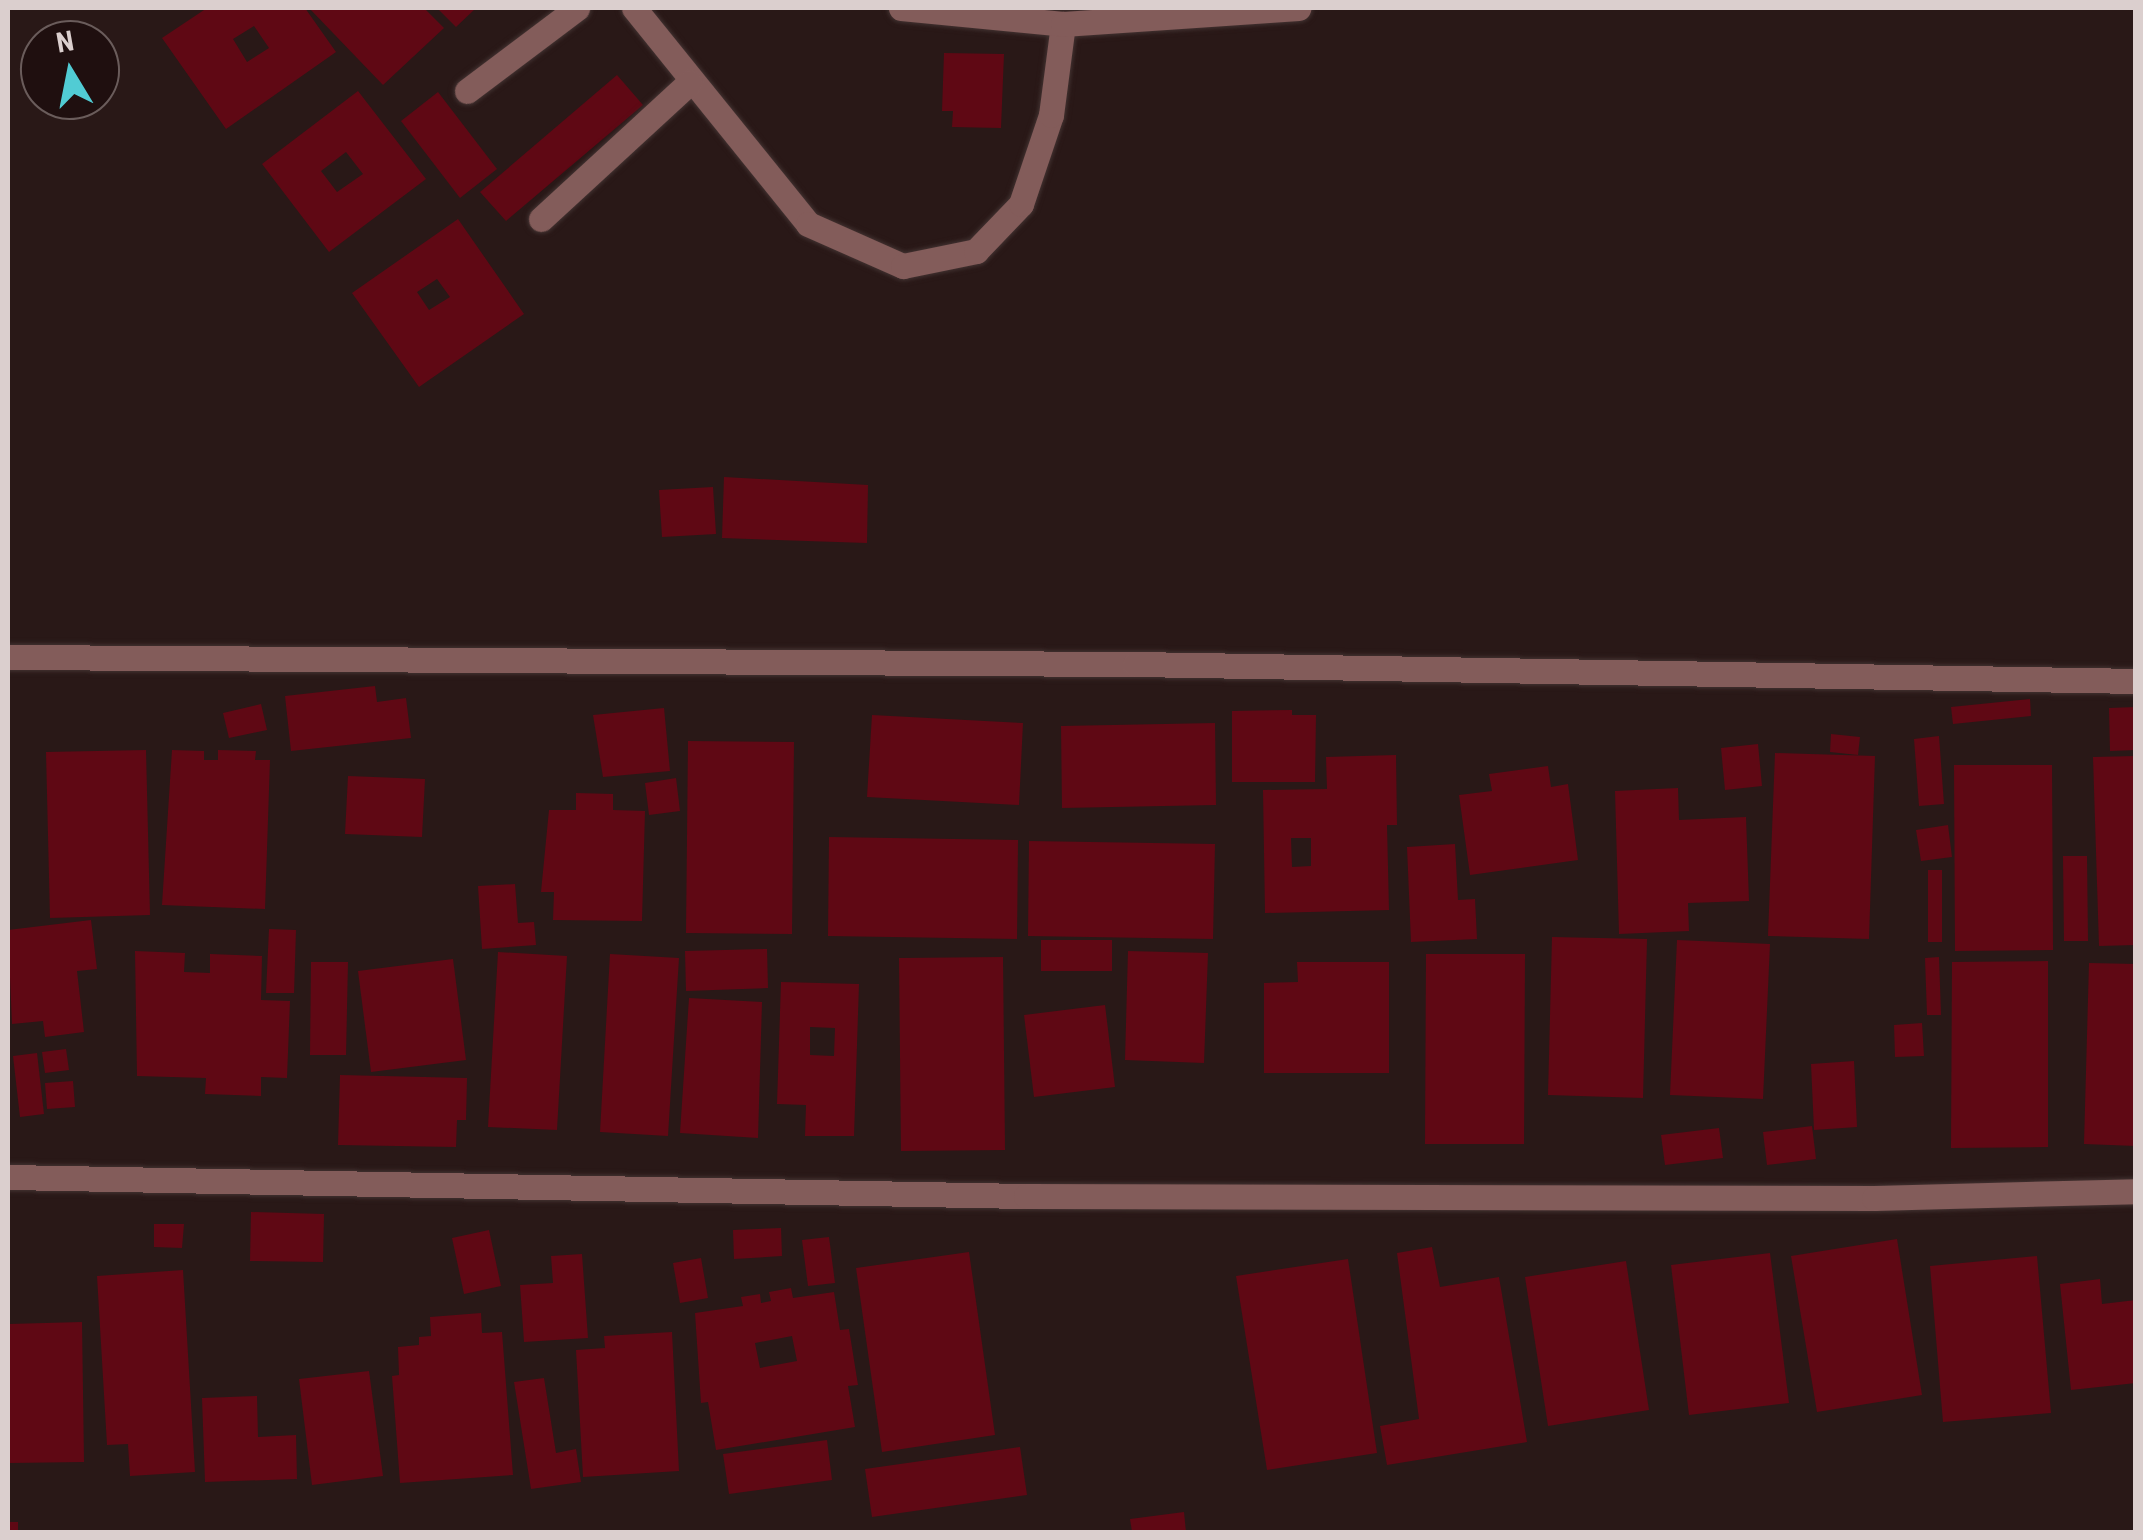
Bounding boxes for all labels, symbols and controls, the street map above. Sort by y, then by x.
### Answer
north arrow [20,20,120,120]
text: N [54,24,76,60]

